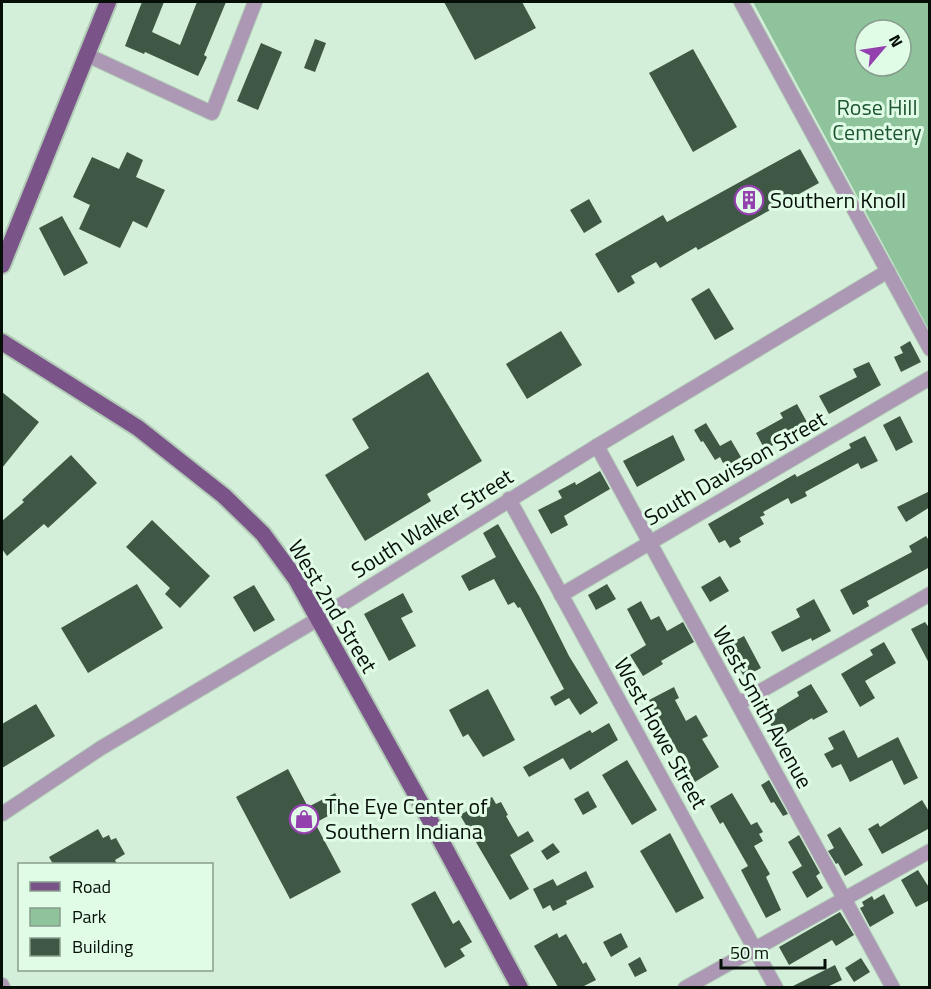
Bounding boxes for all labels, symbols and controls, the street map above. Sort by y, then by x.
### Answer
north arrow [853,18,913,78]
text: N [883,30,909,51]
park label: Rose Hill Cemetery [832,90,922,149]
place label: Southern Knoll [770,183,906,217]
building icon: Southern Knoll [733,184,765,216]
street label: South Davisson Street [637,402,833,534]
street label: South Walker Street [344,459,520,587]
street label: West 2nd Street [280,533,386,679]
street label: West Smith Avenue [704,619,822,795]
street label: West Howe Street [605,651,717,815]
place label: The Eye Center of Southern Indiana [325,789,488,848]
shop icon: The Eye Center of Southern Indiana [288,803,320,835]
legend [18,863,213,971]
text: Road [72,873,111,900]
text: Park [72,903,107,930]
scale bar [721,932,824,970]
text: Building [72,933,133,960]
text: 50 m [730,939,769,966]

